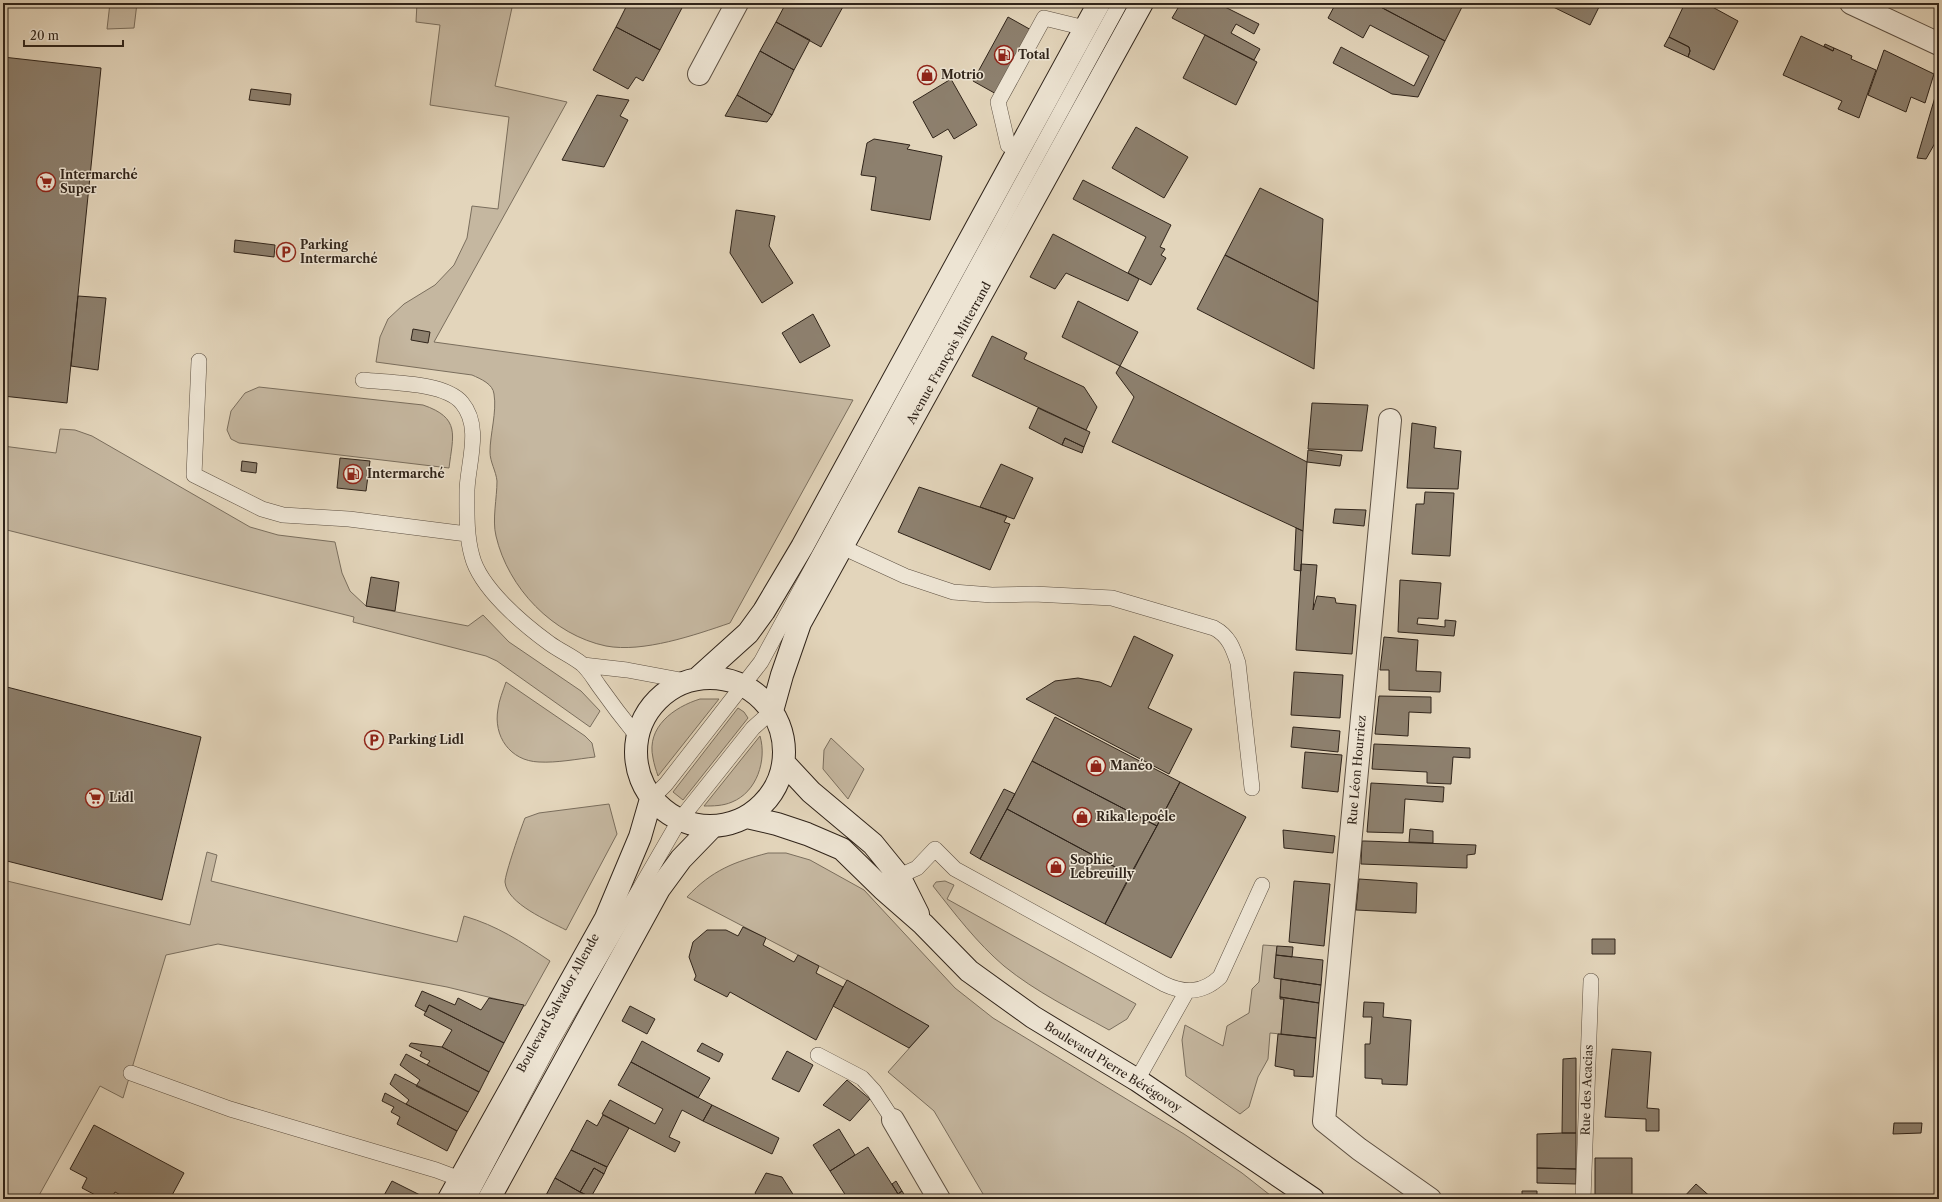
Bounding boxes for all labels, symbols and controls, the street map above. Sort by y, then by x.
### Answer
scale bar [24,22,123,48]
text: 20 m [30,28,59,43]
fuel station icon: Total [993,44,1015,66]
place label: Total [1018,47,1050,62]
shop icon: Motrio [916,64,938,86]
place label: Motrio [941,67,984,82]
place label: Intermarché Super [60,167,138,196]
supermarket icon: Intermarché Super [35,171,57,193]
place label: Parking Intermarché [300,237,378,266]
parking icon: Parking Intermarché [275,241,297,263]
street label: Avenue François Mitterrand [903,278,994,427]
fuel station icon: Intermarché [342,463,364,485]
place label: Intermarché [367,466,445,481]
street label: Rue Léon Hourriez [1344,714,1369,825]
parking icon: Parking Lidl [363,729,385,751]
place label: Parking Lidl [388,732,464,747]
shop icon: Manéo [1085,755,1107,777]
place label: Manéo [1110,758,1153,773]
supermarket icon: Lidl [84,787,106,809]
place label: Lidl [109,790,134,805]
shop icon: Rika le poêle [1071,806,1093,828]
place label: Rika le poêle [1096,809,1176,824]
place label: Sophie Lebreuilly [1070,852,1135,881]
shop icon: Sophie Lebreuilly [1045,856,1067,878]
street label: Boulevard Salvador Allende [513,930,602,1075]
street label: Boulevard Pierre Bérégovoy [1042,1018,1185,1115]
street label: Rue des Acacias [1577,1044,1596,1136]

